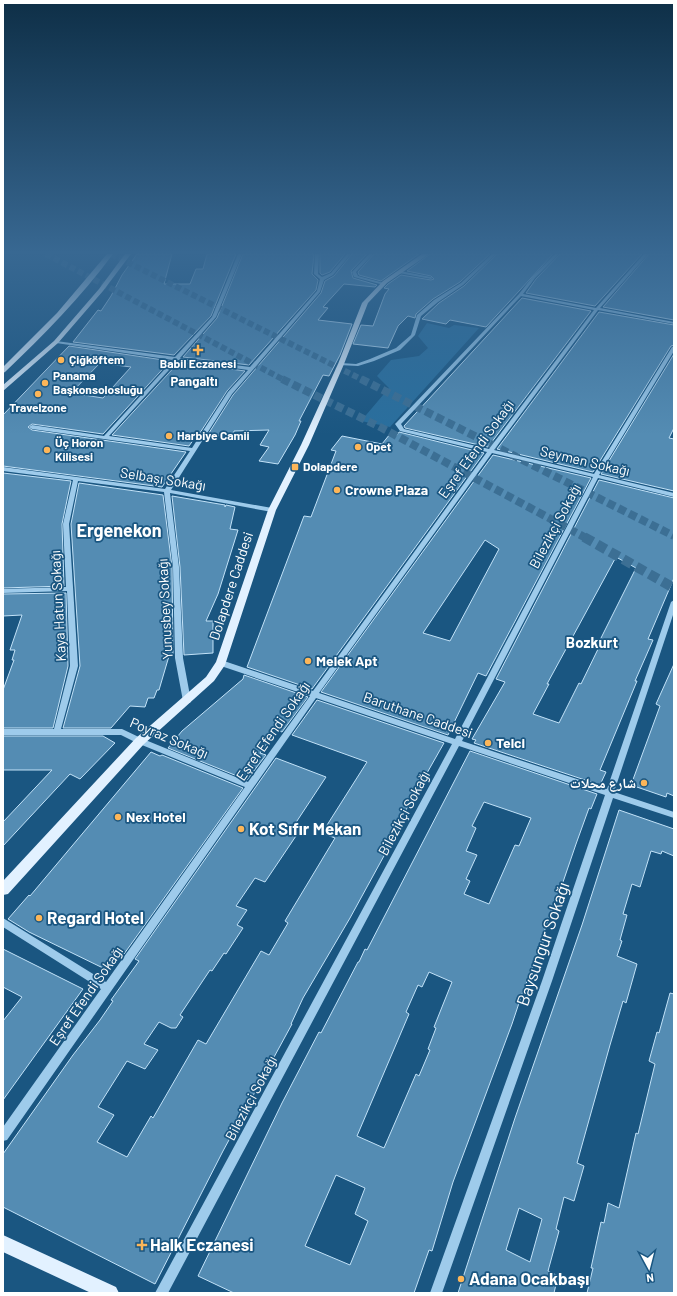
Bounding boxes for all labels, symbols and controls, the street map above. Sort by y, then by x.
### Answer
marker: Babil Eczanesi [193,345,203,355]
place label: Çiğköftem [69,352,124,366]
marker: Çiğköftem [56,355,66,365]
place label: Babil Eczanesi [160,356,236,370]
place label: Panama Başkonsolosluğu [53,368,143,396]
district label: Pangaltı [171,373,217,389]
marker: Panama Başkonsolosluğu [40,378,50,388]
marker: Travelzone [33,389,43,399]
street label: Eşref Efendi Sokağı [434,396,517,501]
place label: Travelzone [9,400,67,414]
place label: Harbiye Camii [177,428,250,442]
marker: Harbiye Camii [164,431,174,441]
place label: Üç Horon Kilisesi [55,435,103,463]
place label: Opet [366,439,392,453]
marker: Opet [353,442,363,452]
street label: Seymen Sokağı [539,442,632,479]
marker: Üç Horon Kilisesi [42,445,52,455]
place label: Dolapdere [303,459,358,473]
marker: Dolapdere [290,462,300,472]
street label: Selbaşı Sokağı [119,463,207,494]
street label: Bilezikçi Sokağı [525,480,584,571]
place label: Crowne Plaza [345,481,428,498]
marker: Crowne Plaza [332,485,342,495]
district label: Ergenekon [76,519,162,541]
street label: Dolapdere Caddesi [205,529,256,642]
street label: Kaya Hatun Sokağı [46,550,69,662]
street label: Yunusbey Sokağı [153,558,176,660]
district label: Bozkurt [566,633,618,651]
place label: Melek Apt [316,652,378,669]
marker: Melek Apt [303,656,313,666]
street label: Eşref Efendi Sokağı [232,678,313,784]
street label: Baruthane Caddesi [361,688,475,741]
street label: Poyraz Sokağı [127,713,211,762]
place label: Telci [496,734,525,751]
marker: Telci [483,738,493,748]
street label: Bilezikçi Sokağı [374,767,433,858]
place label: شارع محلات [570,774,636,792]
marker: شارع محلات [639,778,649,788]
place label: Nex Hotel [126,808,186,825]
marker: Nex Hotel [113,812,123,822]
place label: Kot Sıfır Mekan [249,818,361,838]
marker: Kot Sıfır Mekan [236,824,246,834]
street label: Baysungur Sokağı [511,879,573,1008]
place label: Regard Hotel [47,907,144,927]
marker: Regard Hotel [34,913,44,923]
street label: Eşref Efendi Sokağı [45,943,126,1049]
street label: Bilezikçi Sokağı [221,1052,280,1143]
place label: Halk Eczanesi [150,1234,254,1254]
marker: Halk Eczanesi [137,1240,147,1250]
north arrow [629,1248,669,1288]
place label: Adana Ocakbaşı [469,1268,589,1288]
text: N [646,1272,655,1285]
marker: Adana Ocakbaşı [456,1274,466,1284]

